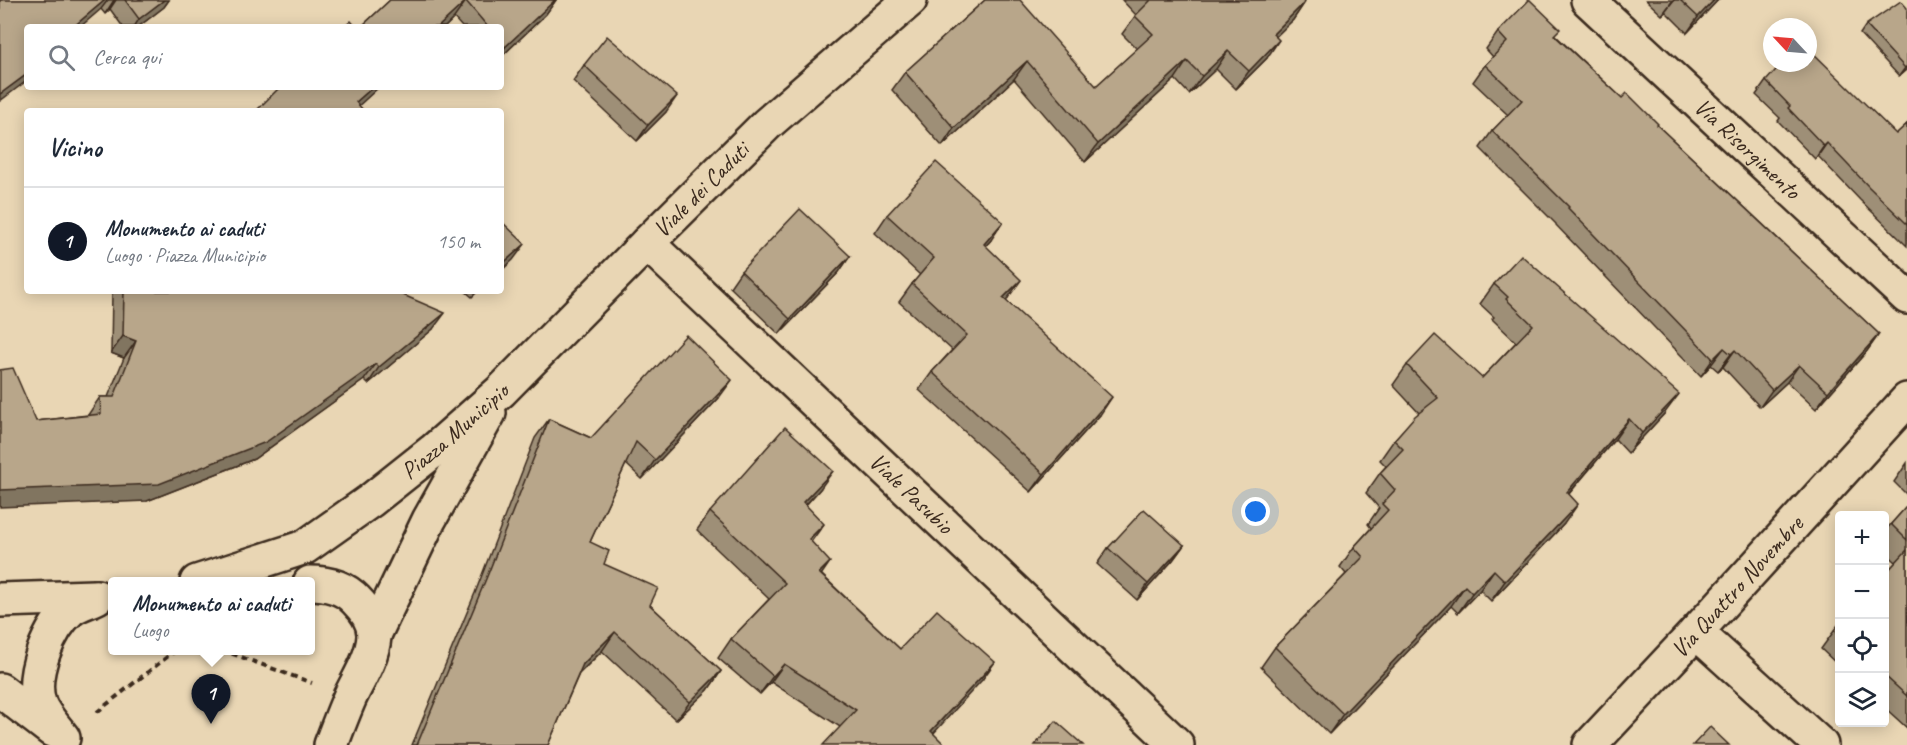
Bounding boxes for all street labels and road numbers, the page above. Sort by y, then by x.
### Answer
street label: Via Risorgimento [1688,92,1808,207]
street label: Viale dei Caduti [647,134,757,244]
street label: Piazza Municipio [395,375,517,486]
street label: Viale Pasubio [863,446,961,541]
street label: Via Quattro Novembre [1665,508,1811,664]

